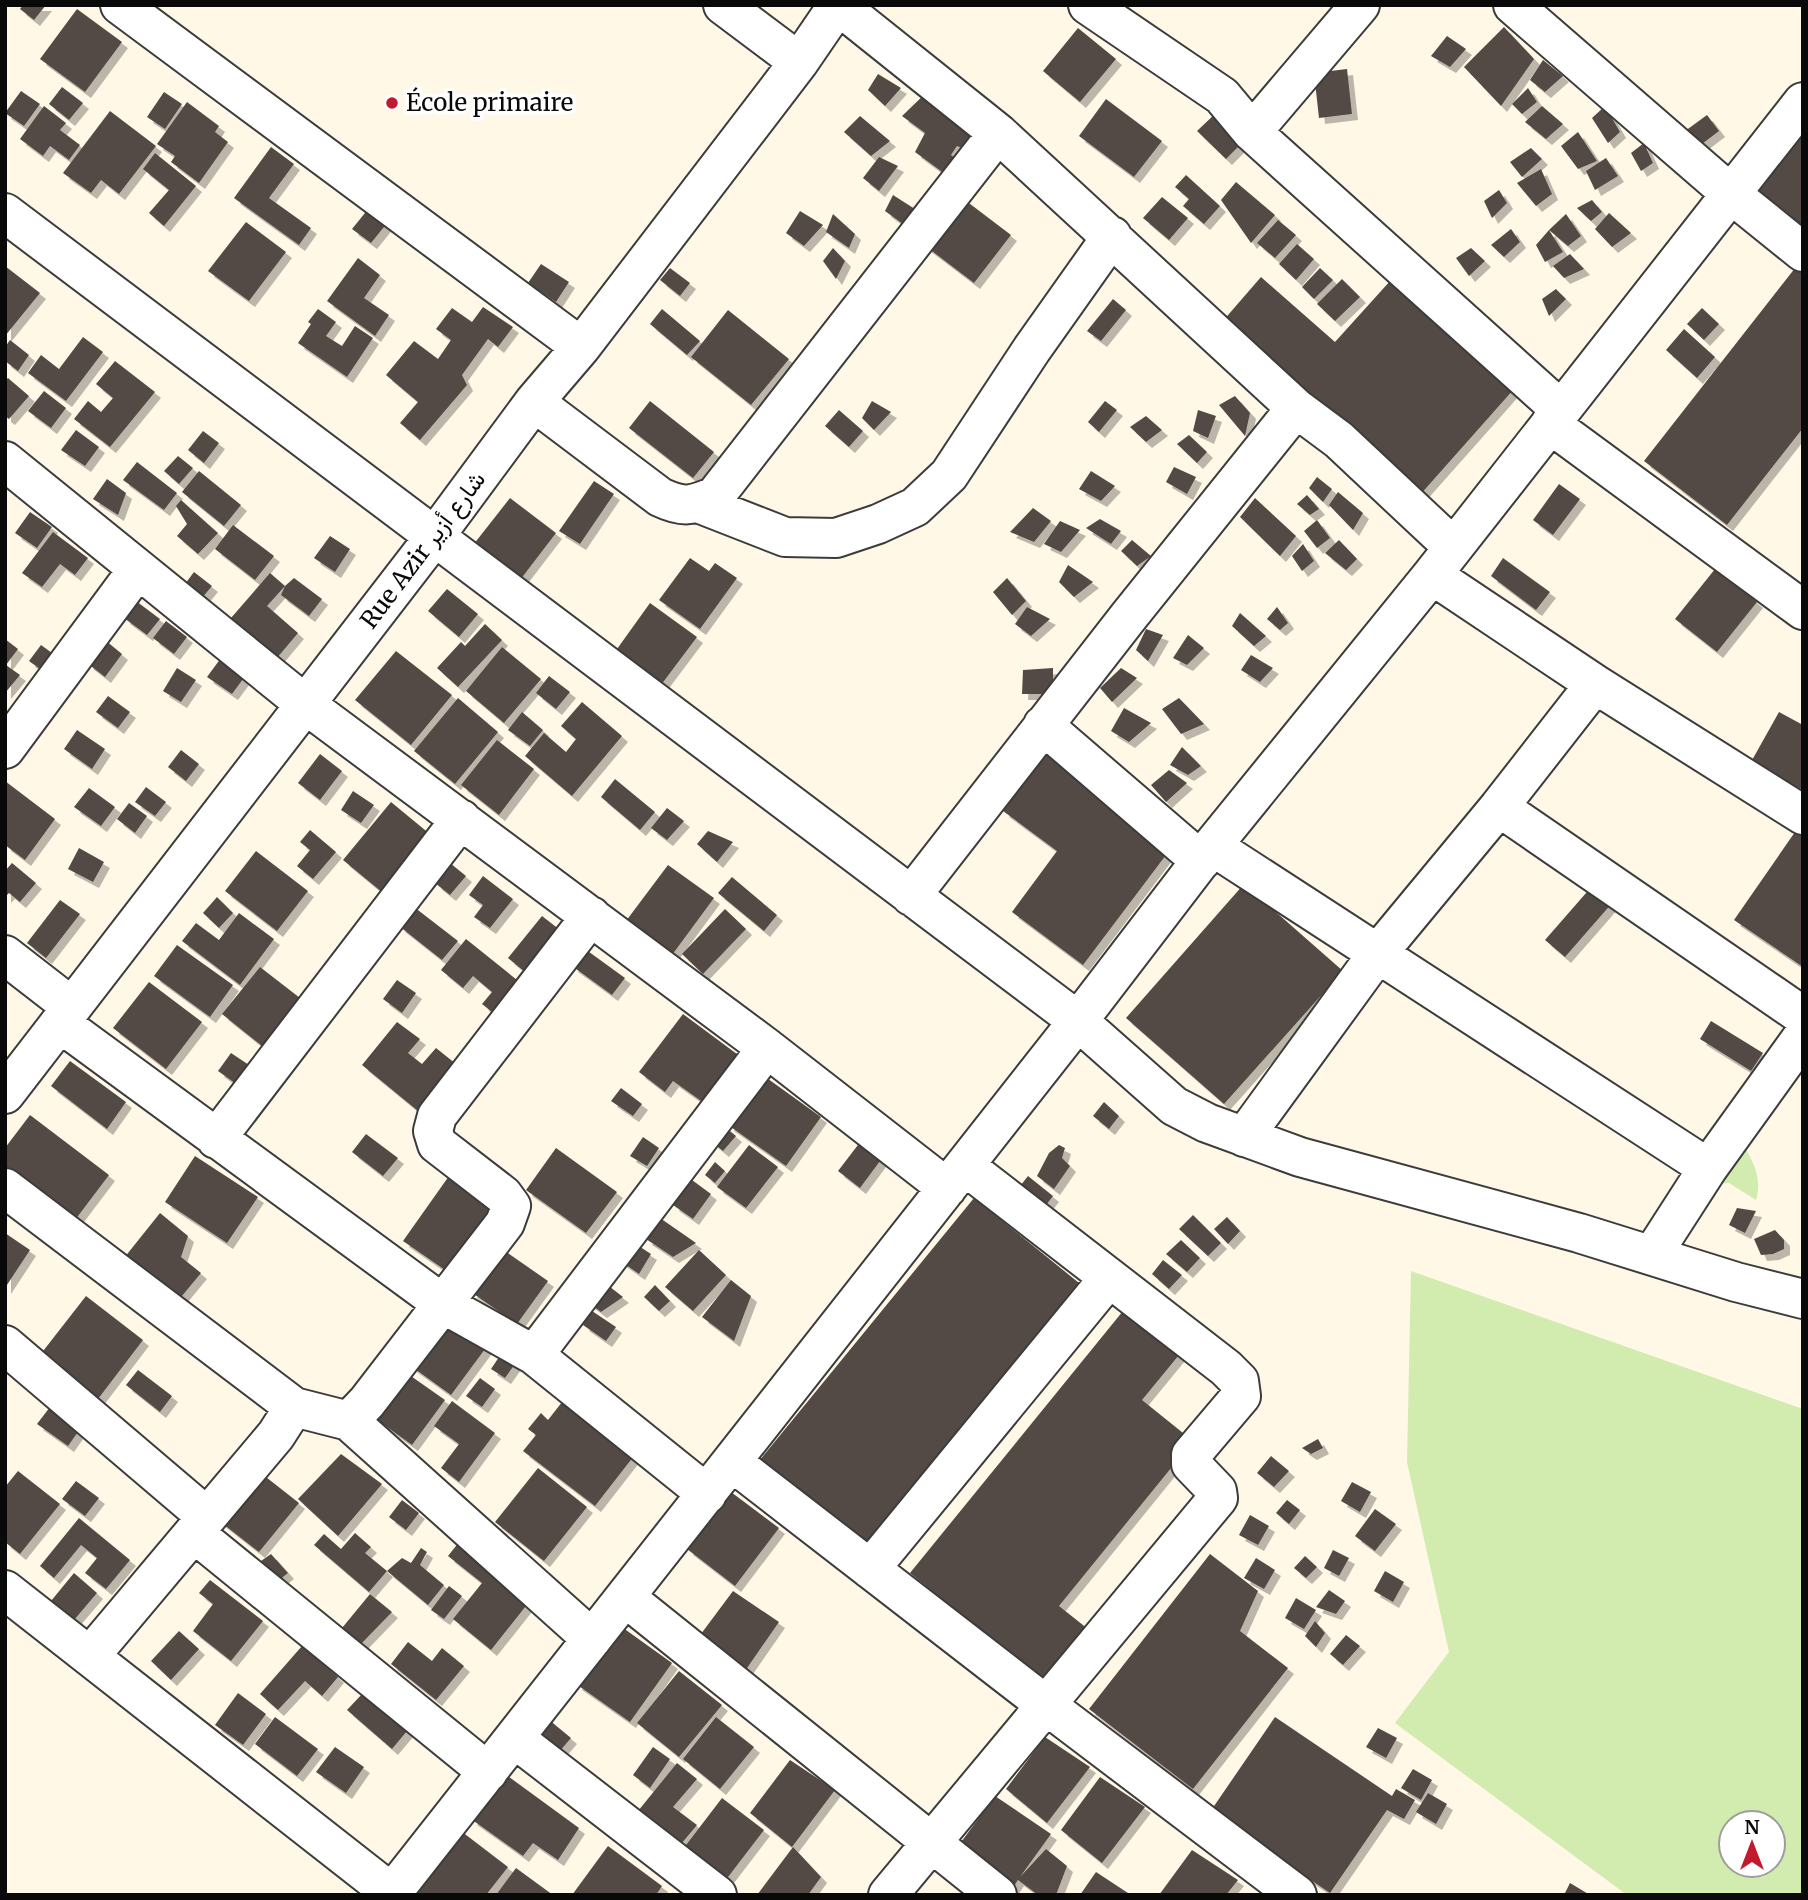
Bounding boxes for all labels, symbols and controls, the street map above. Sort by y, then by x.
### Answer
place label: École primaire [406,86,573,118]
marker: École primaire [384,95,400,111]
street label: Rue Azir شارع أزير [353,465,493,635]
north arrow [1717,1809,1787,1879]
text: N [1744,1815,1760,1839]

